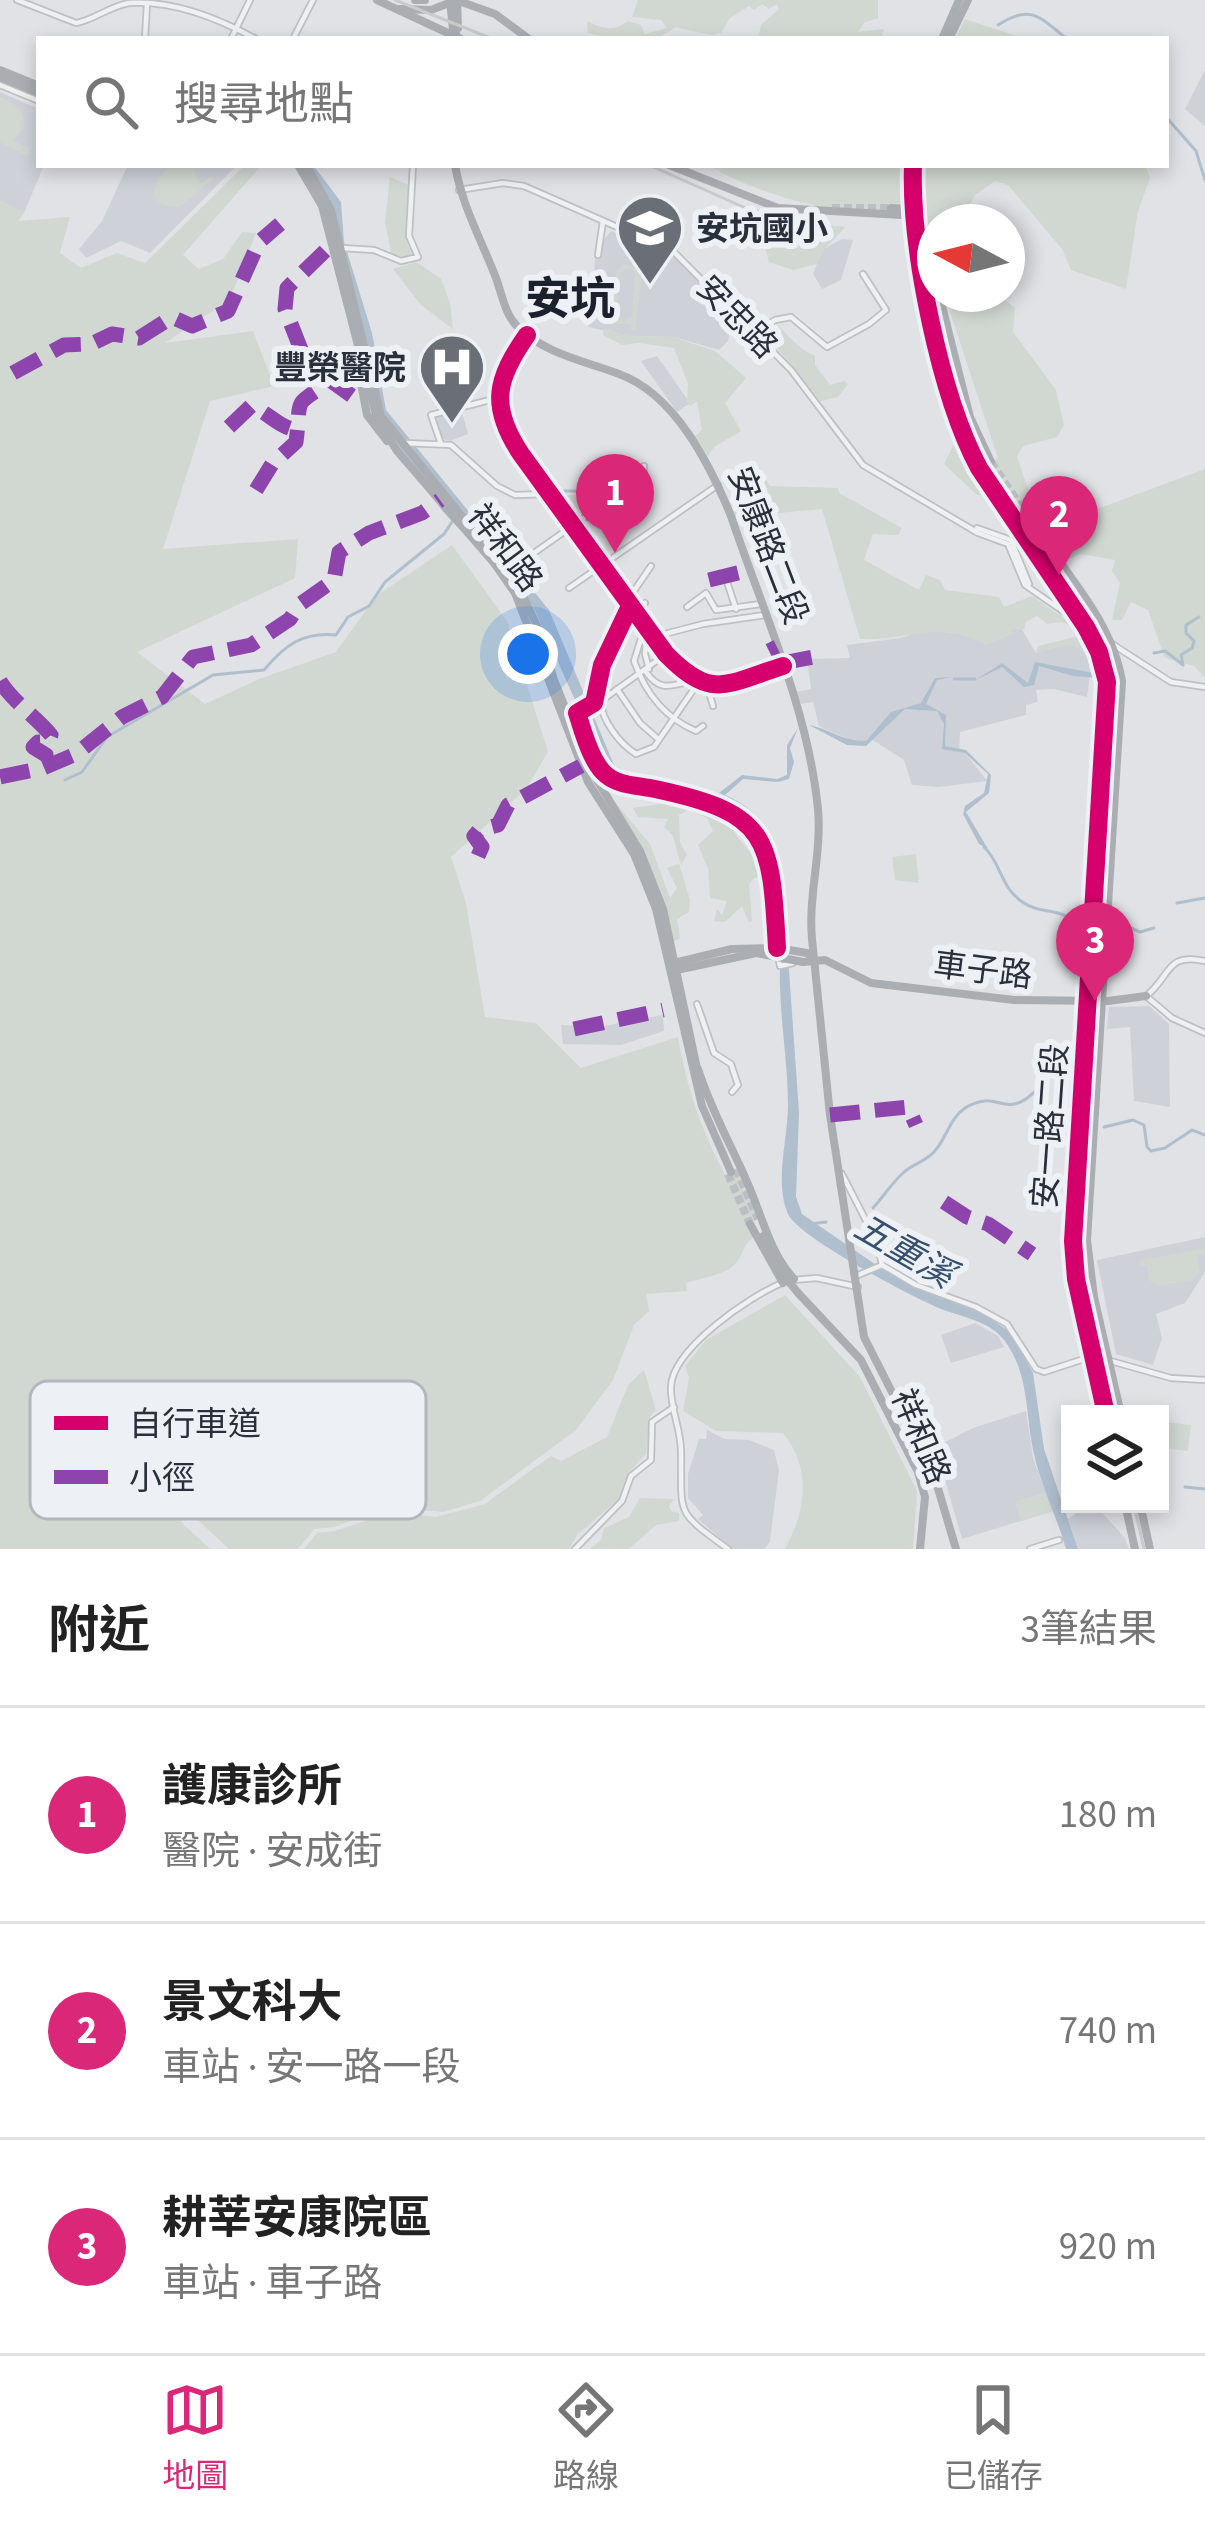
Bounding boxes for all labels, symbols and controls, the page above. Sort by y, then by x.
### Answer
search box [36,36,1169,168]
icon: search [78,69,144,135]
text: 搜尋地點 [174,73,354,137]
school or university icon: 安坑國小 [615,193,685,287]
north arrow [917,204,1025,312]
place label: 安坑國小 [696,206,828,253]
street label: 安忠路 [686,265,788,369]
district label: 安坑 [525,268,615,332]
hospital icon: 豐榮醫院 [417,332,487,426]
place label: 豐榮醫院 [274,345,406,392]
pin: 1 [576,454,654,553]
street label: 安康路二段 [716,460,819,631]
pin: 2 [1020,476,1098,575]
street label: 祥和路 [456,494,553,602]
your location [498,624,558,684]
pin: 3 [1056,902,1134,1001]
street label: 車子路 [931,941,1035,1000]
street label: 安一路二段 [1021,1042,1080,1210]
water label: 五重溪 [845,1202,968,1303]
legend [30,1381,426,1519]
street label: 祥和路 [880,1382,962,1491]
text: 自行車道 [129,1401,261,1448]
map controls [1061,1405,1169,1513]
button: layers [1061,1405,1169,1513]
text: 小徑 [129,1455,195,1502]
text: 附近 [48,1595,150,1667]
text: 3筆結果 [1021,1602,1157,1658]
text: 護康診所 [162,1755,342,1819]
text: 1 [77,1787,97,1843]
text: 180 m [1059,1787,1157,1843]
text: 醫院 · 安成街 [162,1824,382,1880]
text: 景文科大 [162,1971,342,2035]
text: 2 [77,2003,97,2059]
text: 740 m [1059,2003,1157,2059]
text: 車站 · 安一路一段 [162,2040,460,2096]
text: 耕莘安康院區 [162,2187,432,2251]
text: 3 [77,2219,97,2275]
text: 920 m [1059,2219,1157,2275]
text: 車站 · 車子路 [162,2256,382,2312]
tab: 地圖 [162,2377,228,2500]
tab: 路線 [553,2377,619,2500]
tab: 已儲存 [944,2377,1043,2500]

